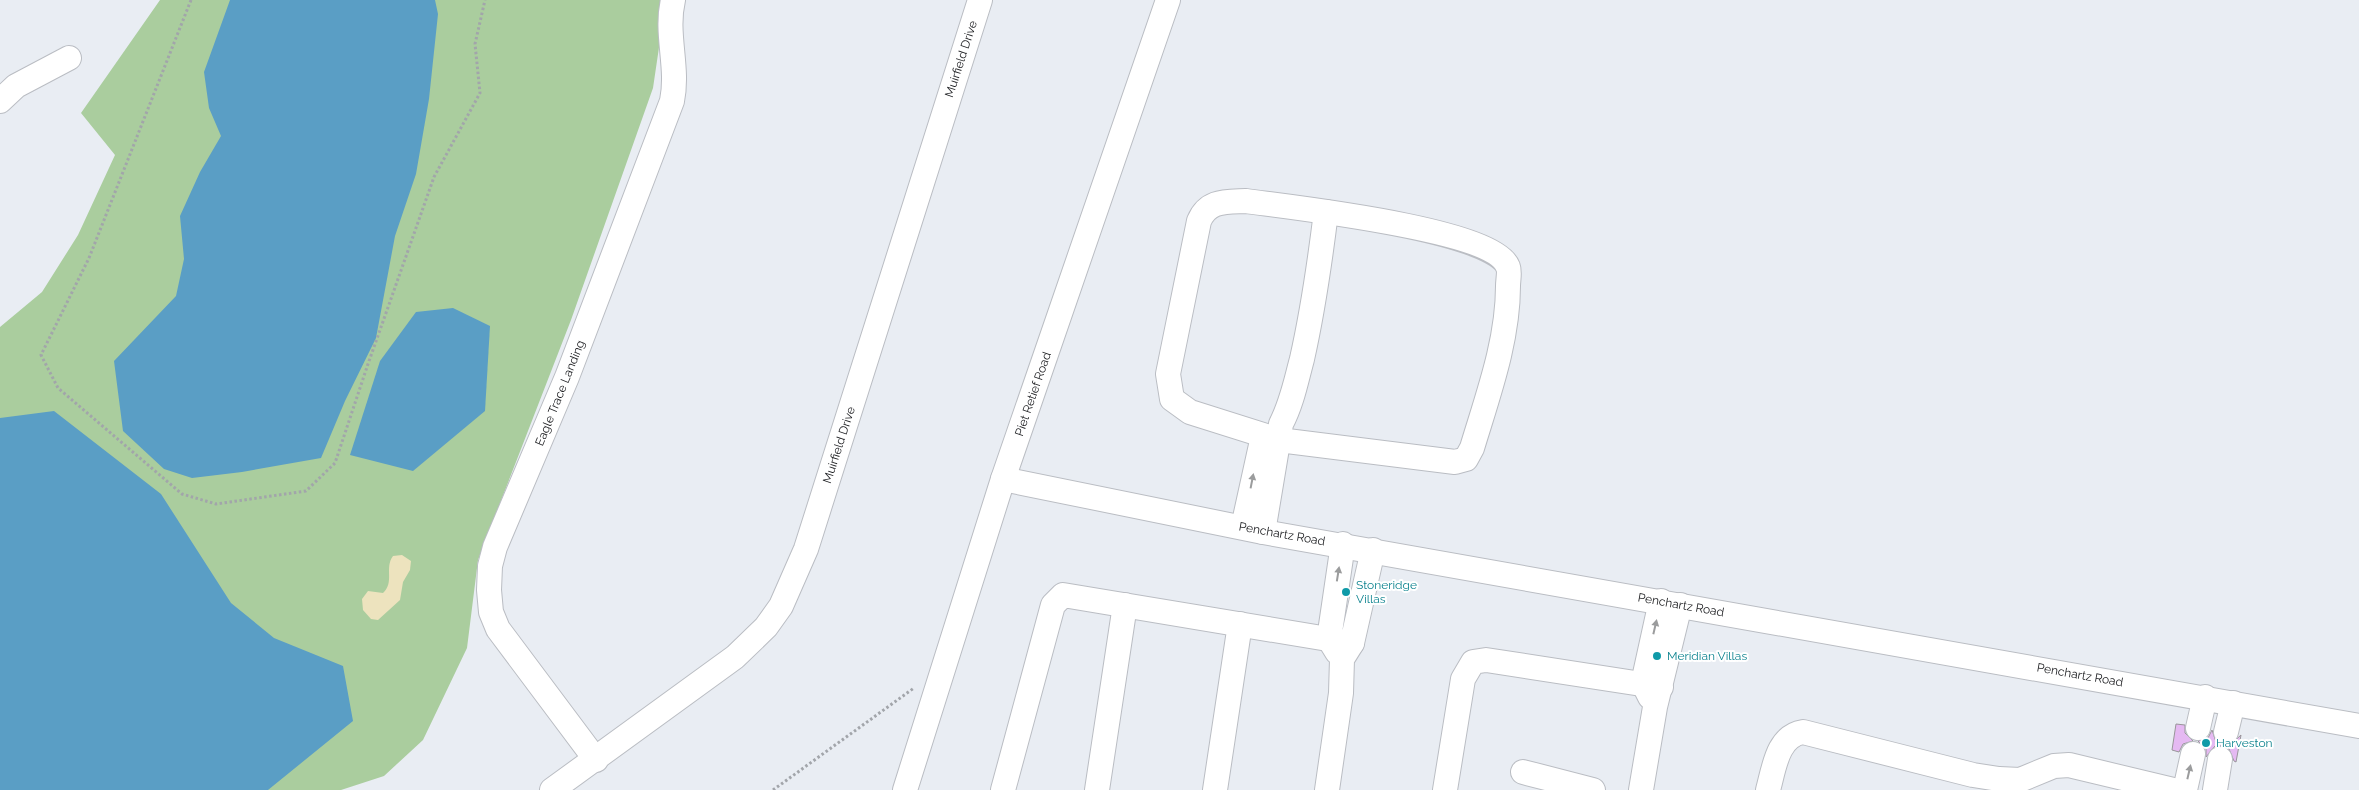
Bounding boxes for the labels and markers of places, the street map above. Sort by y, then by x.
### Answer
place label: Stoneridge Villas [1356,578,1417,606]
marker: Stoneridge Villas [1340,586,1352,598]
place label: Meridian Villas [1667,649,1747,663]
marker: Meridian Villas [1651,650,1663,662]
place label: Harveston [2216,736,2273,750]
marker: Harveston [2200,737,2212,749]

